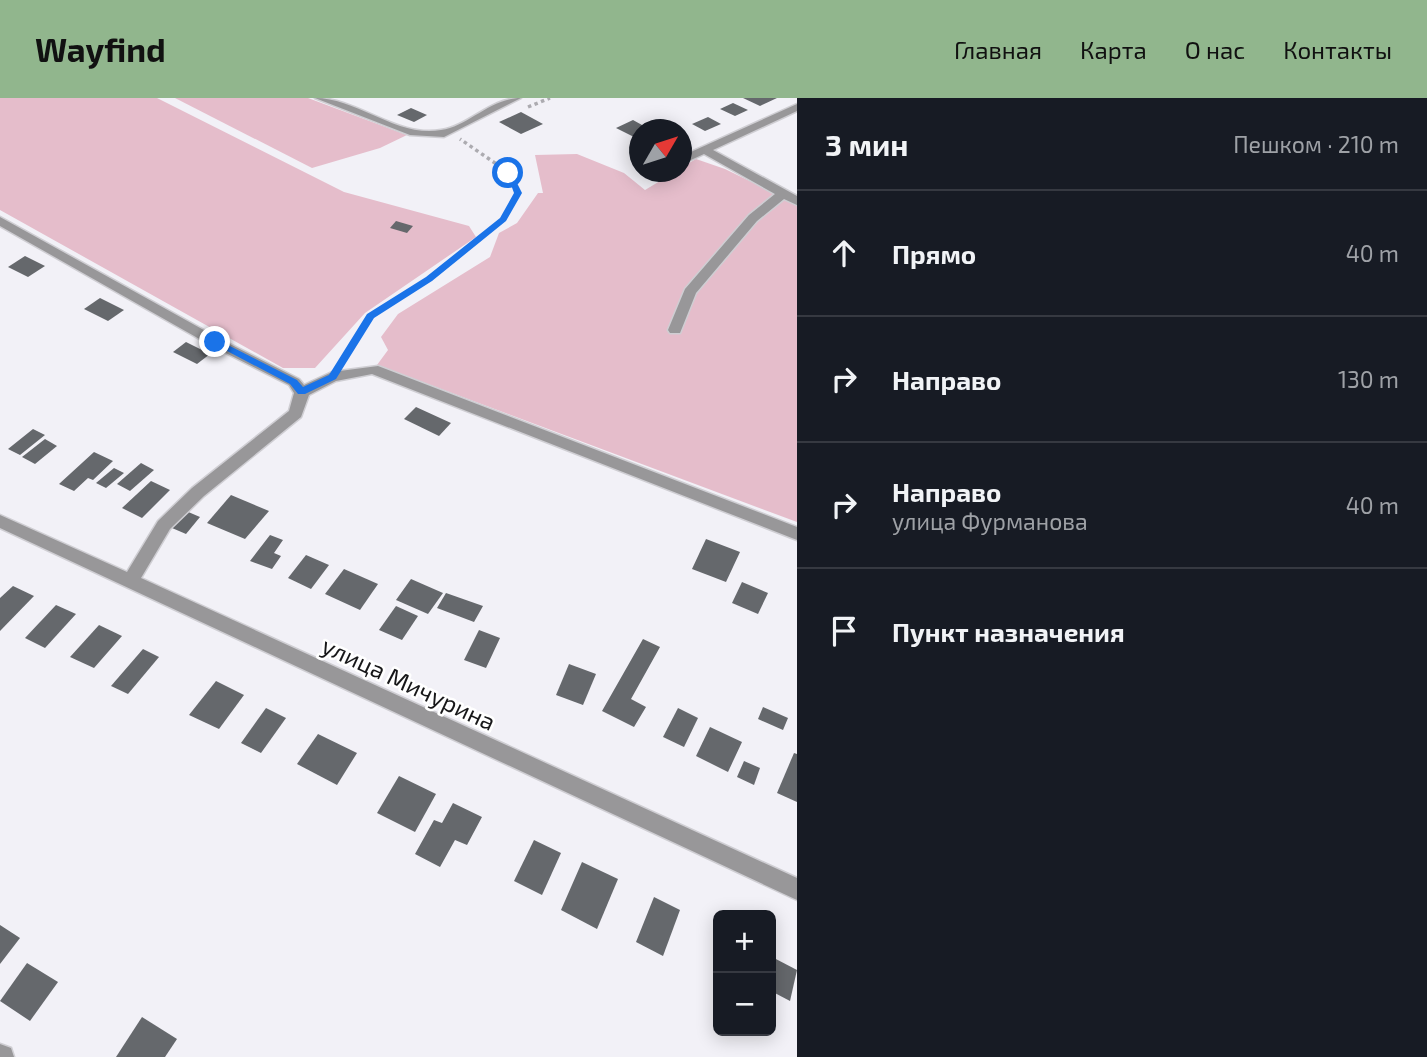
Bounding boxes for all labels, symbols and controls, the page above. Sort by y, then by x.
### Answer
text: Wayfind [35,29,166,69]
text: Главная [954,35,1042,64]
text: Карта [1080,35,1147,64]
text: О нас [1185,35,1245,64]
text: Контакты [1283,35,1392,64]
north arrow [629,119,692,182]
text: 3 мин [825,126,909,162]
text: Пешком · 210 m [1233,130,1399,158]
route start [492,157,523,188]
icon: ahead [825,234,863,272]
text: Прямо [892,238,976,269]
text: 40 m [1346,239,1399,267]
route end [199,326,230,357]
icon: right [825,360,863,398]
text: Направо [892,364,1001,395]
text: 130 m [1338,365,1399,393]
text: Направо [892,476,1001,507]
icon: right [825,486,863,524]
text: 40 m [1346,491,1399,519]
text: улица Фурманова [892,507,1088,535]
icon: arrive [825,612,863,650]
text: Пункт назначения [892,616,1125,647]
street label: улица Мичурина [317,630,500,737]
map controls [713,910,776,1036]
button: + [713,910,776,973]
button: − [713,973,776,1036]

